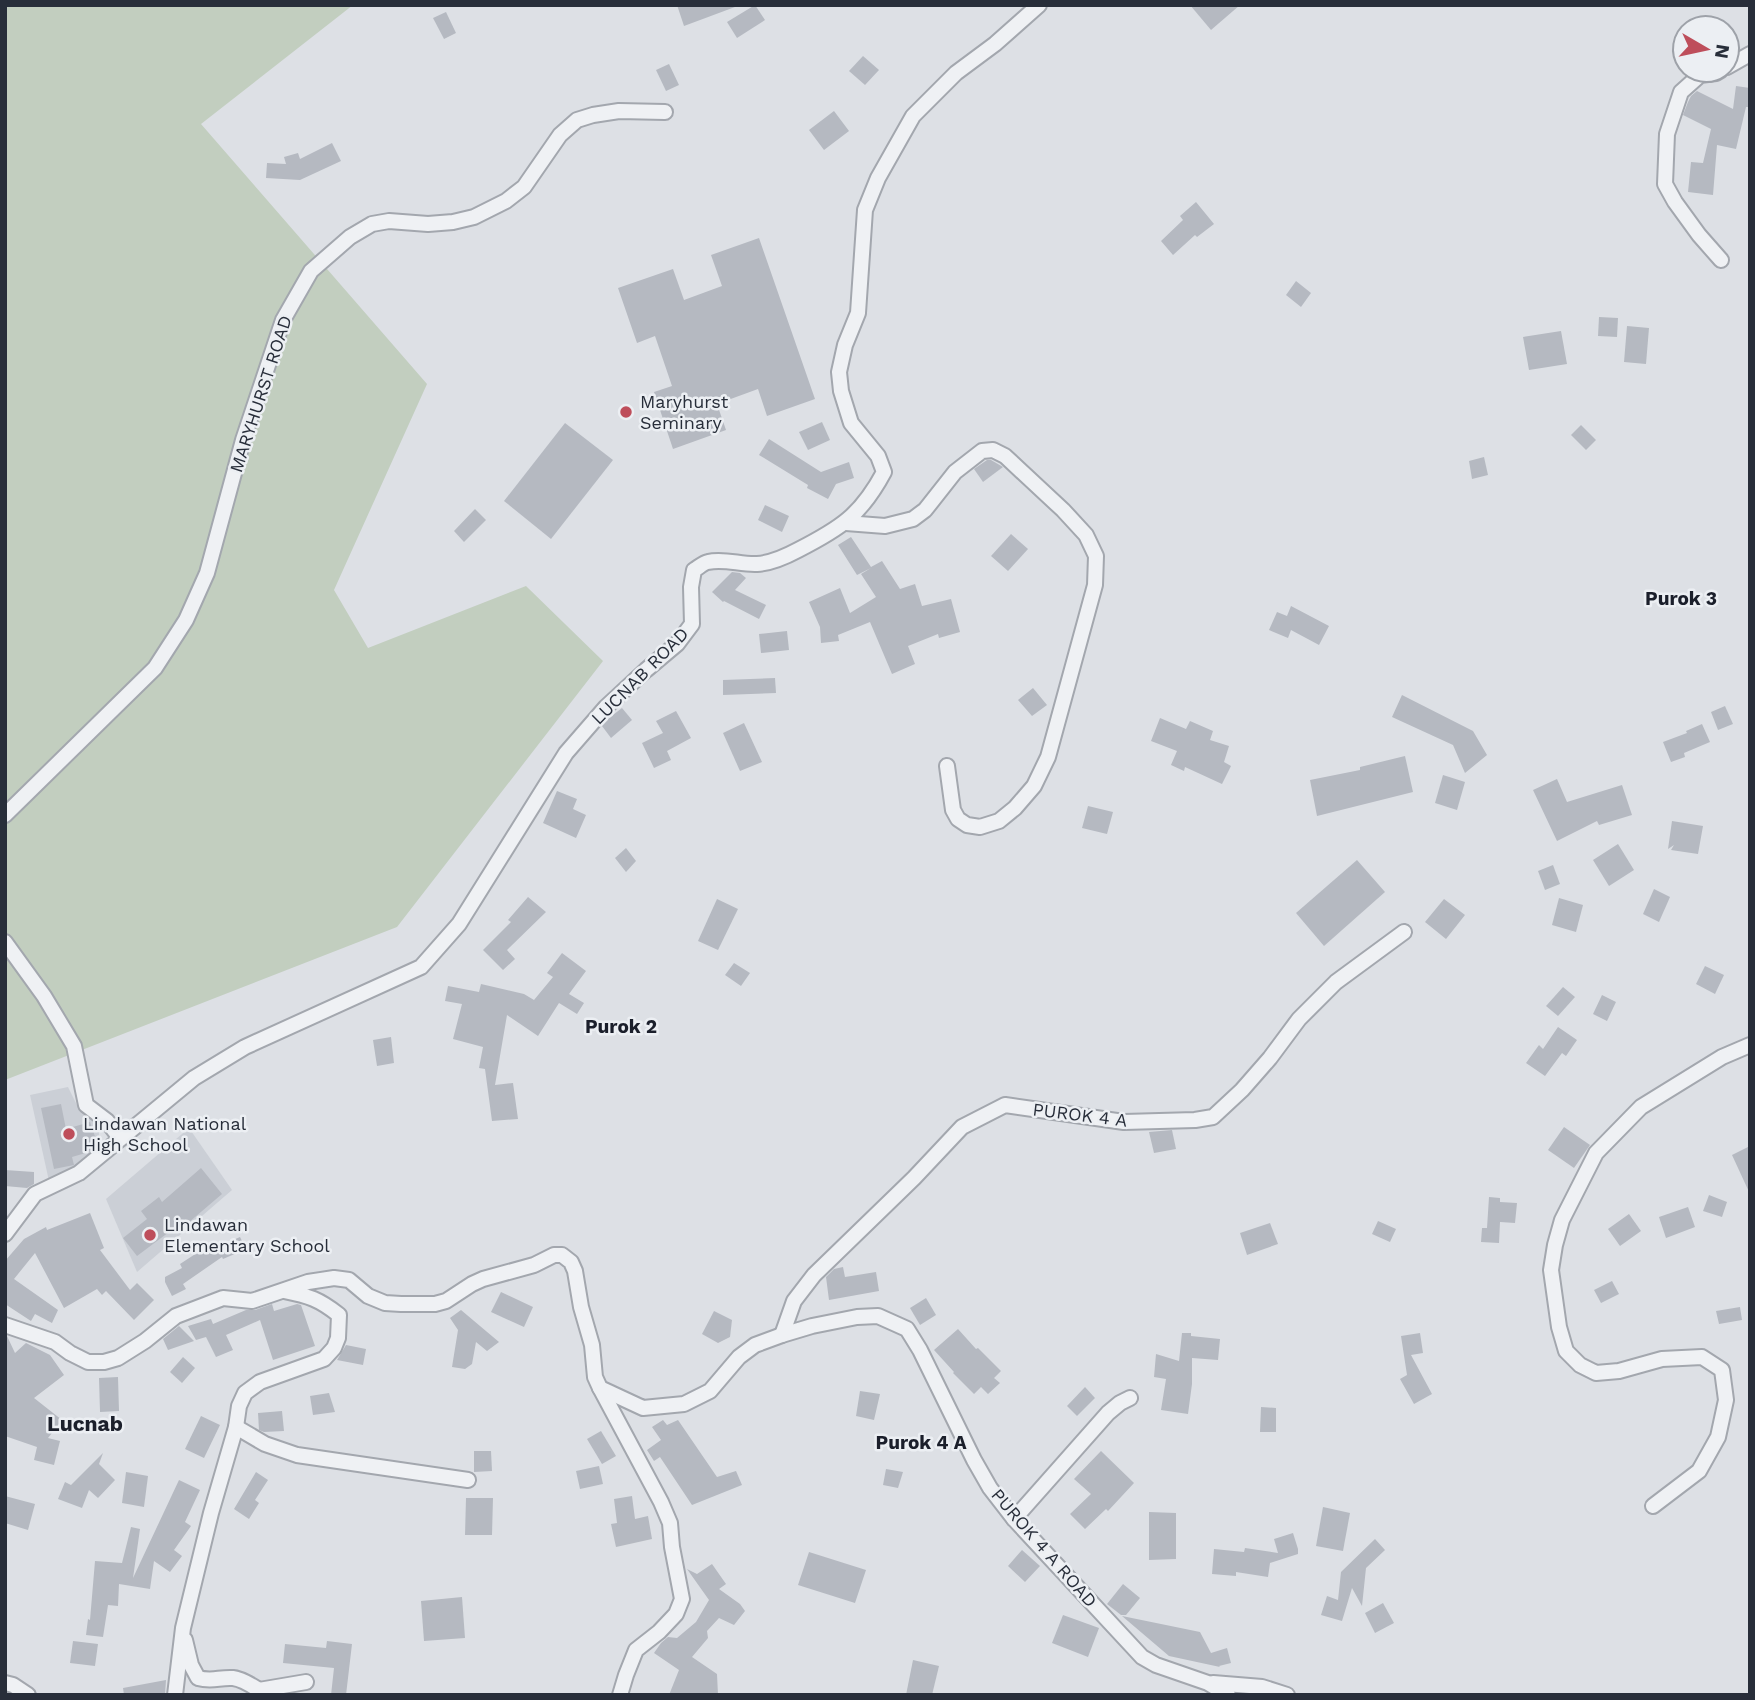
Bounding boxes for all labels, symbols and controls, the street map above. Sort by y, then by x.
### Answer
north arrow [1671,14,1741,84]
text: N [1710,43,1735,60]
street label: MARYHURST ROAD [225,313,296,475]
place label: Maryhurst Seminary [640,391,729,433]
marker: Maryhurst Seminary [618,404,634,420]
district label: Purok 3 [1645,587,1717,610]
street label: LUCNAB ROAD [587,623,692,728]
district label: Purok 2 [585,1015,657,1038]
street label: PUROK 4 A [1032,1098,1129,1131]
place label: Lindawan National High School [83,1113,247,1155]
marker: Lindawan National High School [61,1126,77,1142]
place label: Lindawan Elementary School [164,1214,330,1256]
marker: Lindawan Elementary School [142,1227,158,1243]
district label: Lucnab [47,1411,123,1436]
district label: Purok 4 A [875,1431,967,1454]
street label: PUROK 4 A ROAD [987,1484,1102,1611]

